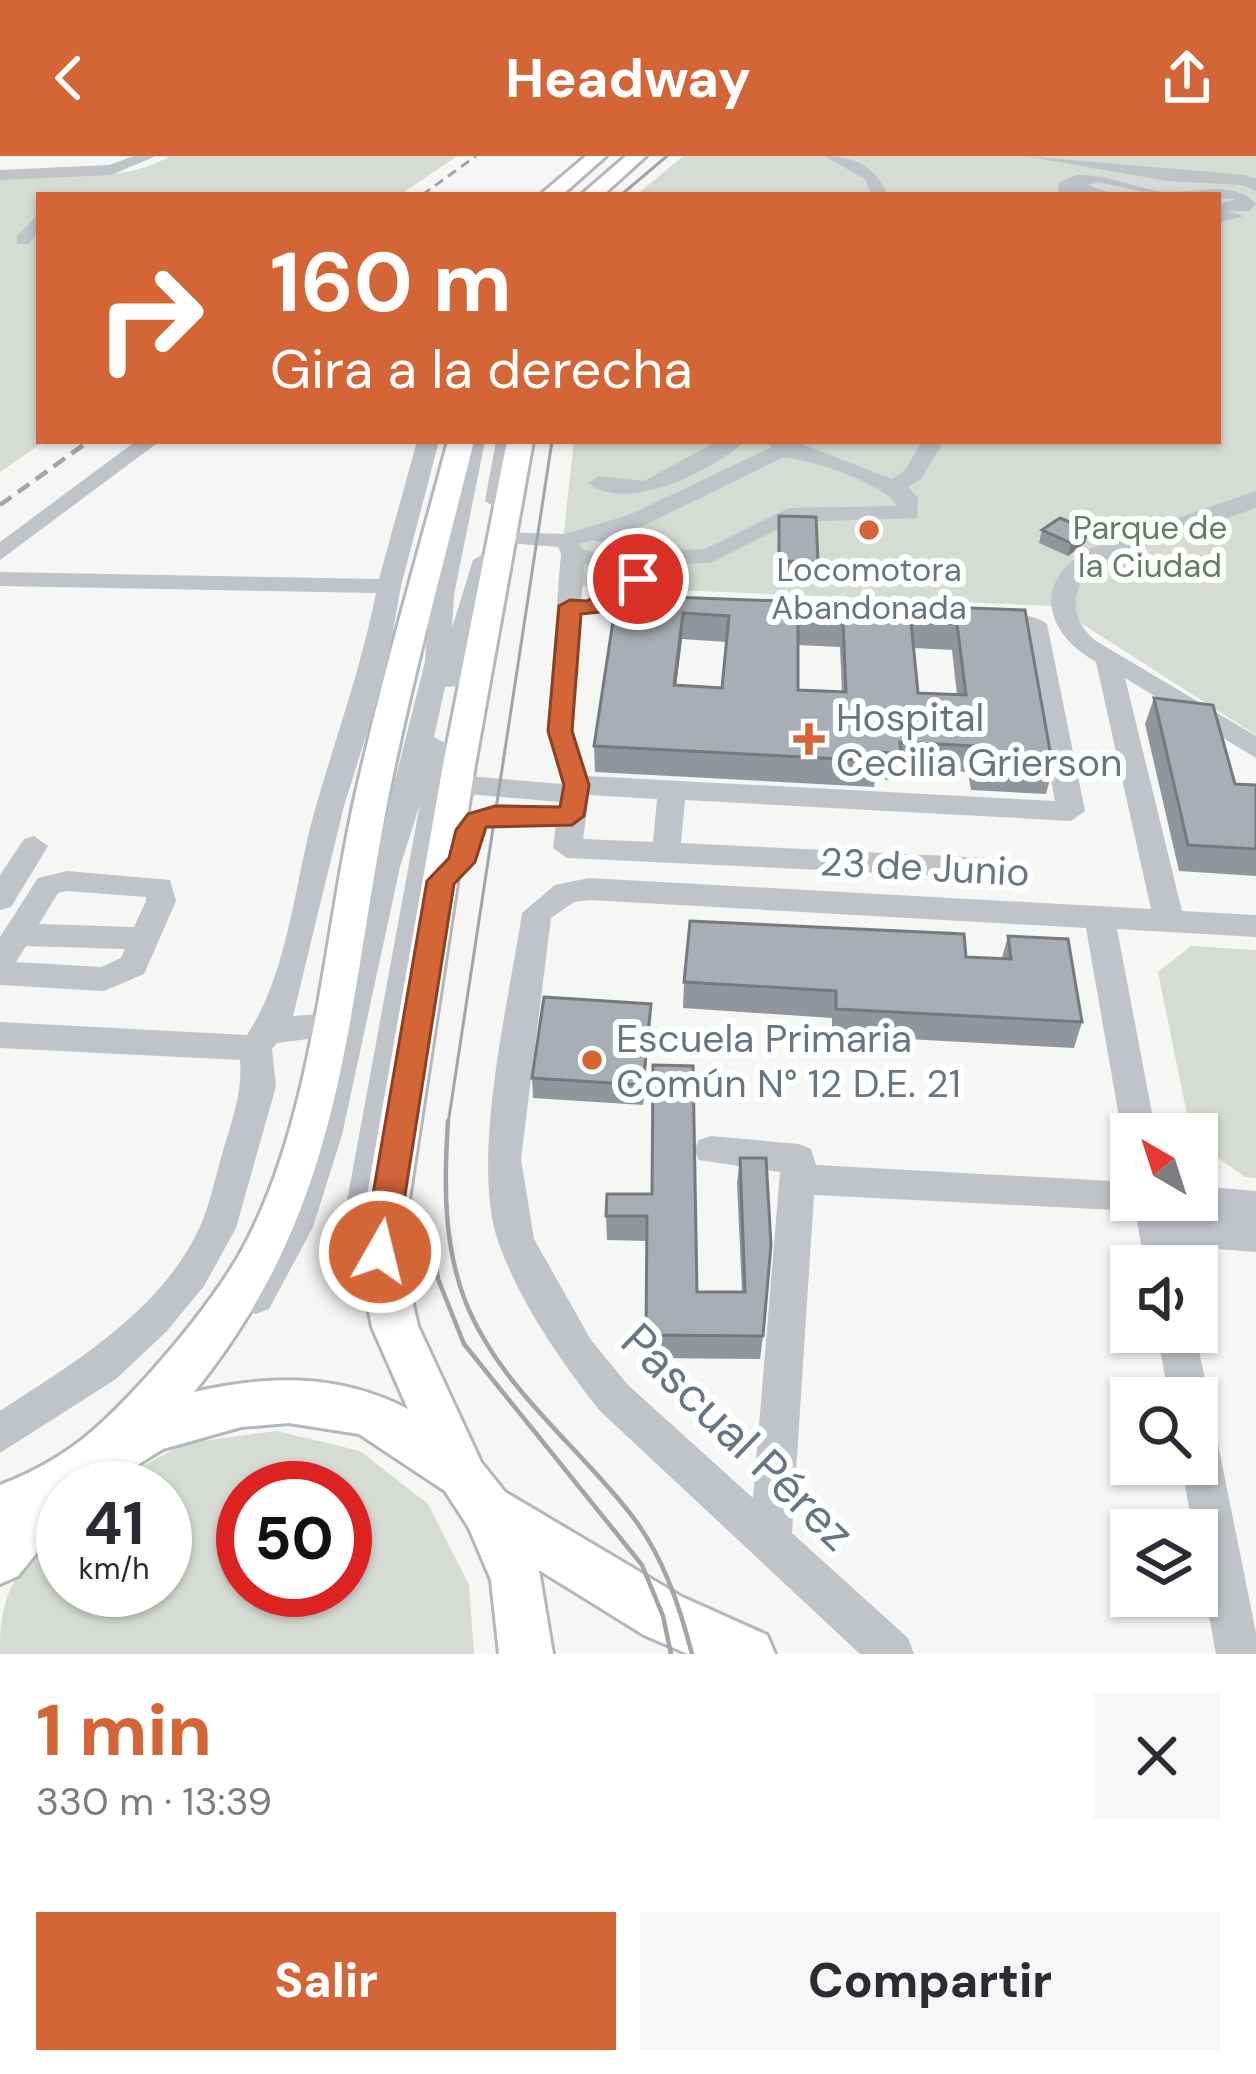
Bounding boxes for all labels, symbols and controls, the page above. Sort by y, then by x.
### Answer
text: Headway [505,43,751,114]
icon: back [36,45,102,111]
icon: share [1154,45,1220,111]
text: 160 m [270,228,512,337]
icon: right [72,240,228,396]
text: Gira a la derecha [270,334,693,405]
park label: Parque de la Ciudad [1073,506,1227,587]
marker: Locomotora Abandonada [856,517,882,543]
pin [587,528,689,630]
icon: arrive [605,546,671,612]
place label: Locomotora Abandonada [771,548,967,629]
place label: Hospital Cecilia Grierson [836,692,1122,788]
marker: Hospital Cecilia Grierson [793,723,825,755]
street label: 23 de Junio [819,836,1031,898]
place label: Escuela Primaria Común N° 12 D.E. 21 [616,1013,961,1109]
marker: Escuela Primaria Común N° 12 D.E. 21 [579,1047,605,1073]
north arrow [1110,1113,1218,1221]
map controls [1110,1113,1218,1617]
position arrow [317,1189,443,1315]
button: sound [1110,1245,1218,1353]
street label: Pascual Pérez [608,1310,868,1564]
button: search [1110,1377,1218,1485]
speed limit sign: 50 [216,1461,372,1617]
text: 41 [84,1484,144,1563]
button: layers [1110,1509,1218,1617]
text: km/h [79,1549,149,1588]
text: 1 min [36,1684,212,1777]
button: close [1094,1693,1220,1819]
text: 330 m · 13:39 [36,1776,272,1827]
button: Salir [36,1912,616,2050]
button: Compartir [640,1912,1220,2050]

